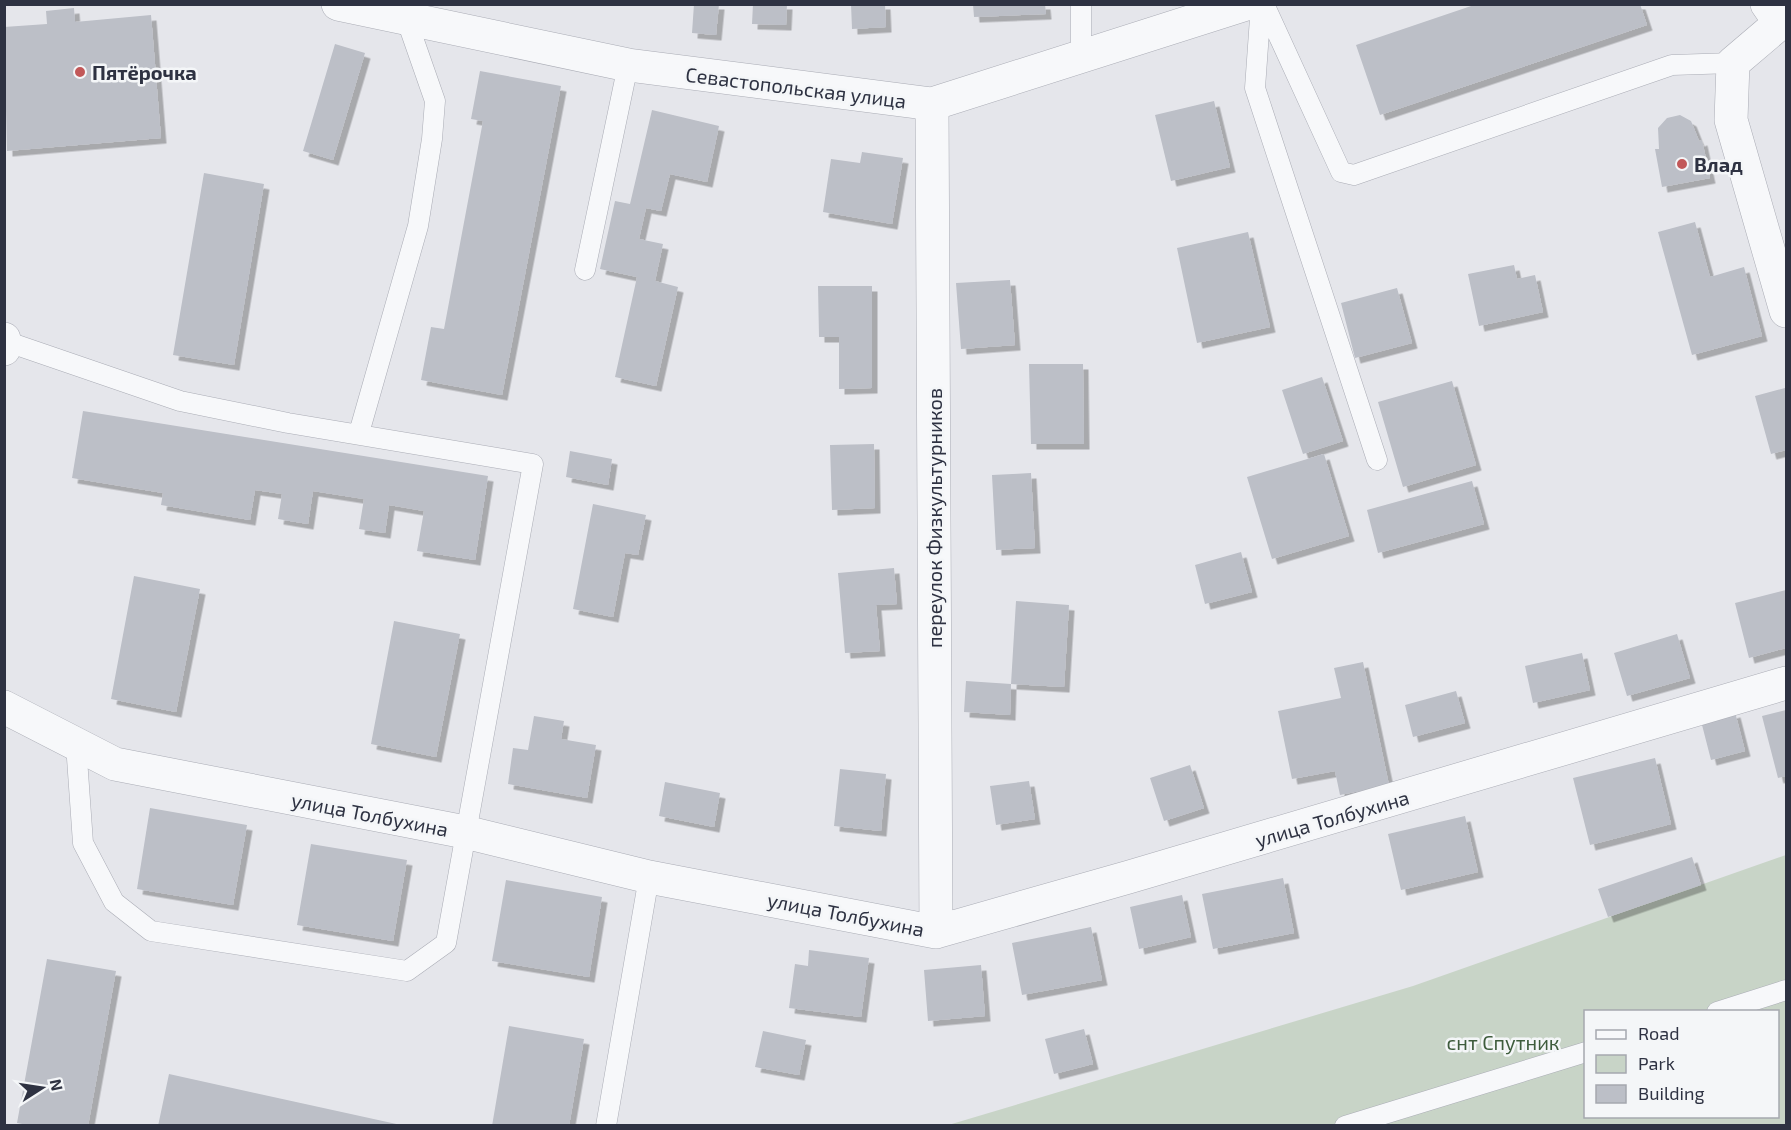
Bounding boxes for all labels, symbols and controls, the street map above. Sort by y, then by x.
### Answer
place label: Пятёрочка [92,60,197,84]
street label: Севастопольская улица [684,62,908,113]
marker: Пятёрочка [73,65,87,79]
place label: Влад [1694,152,1743,176]
marker: Влад [1675,157,1689,171]
street label: переулок Физкультурников [922,388,947,648]
street label: улица Толбухина [1252,785,1412,852]
street label: улица Толбухина [289,787,450,842]
street label: улица Толбухина [765,887,926,942]
legend [1584,1010,1779,1118]
text: Road [1638,1022,1679,1044]
park label: снт Спутник [1446,1030,1560,1055]
text: Park [1638,1052,1675,1074]
north arrow [12,1058,72,1118]
text: N [47,1077,68,1092]
text: Building [1638,1082,1705,1104]

